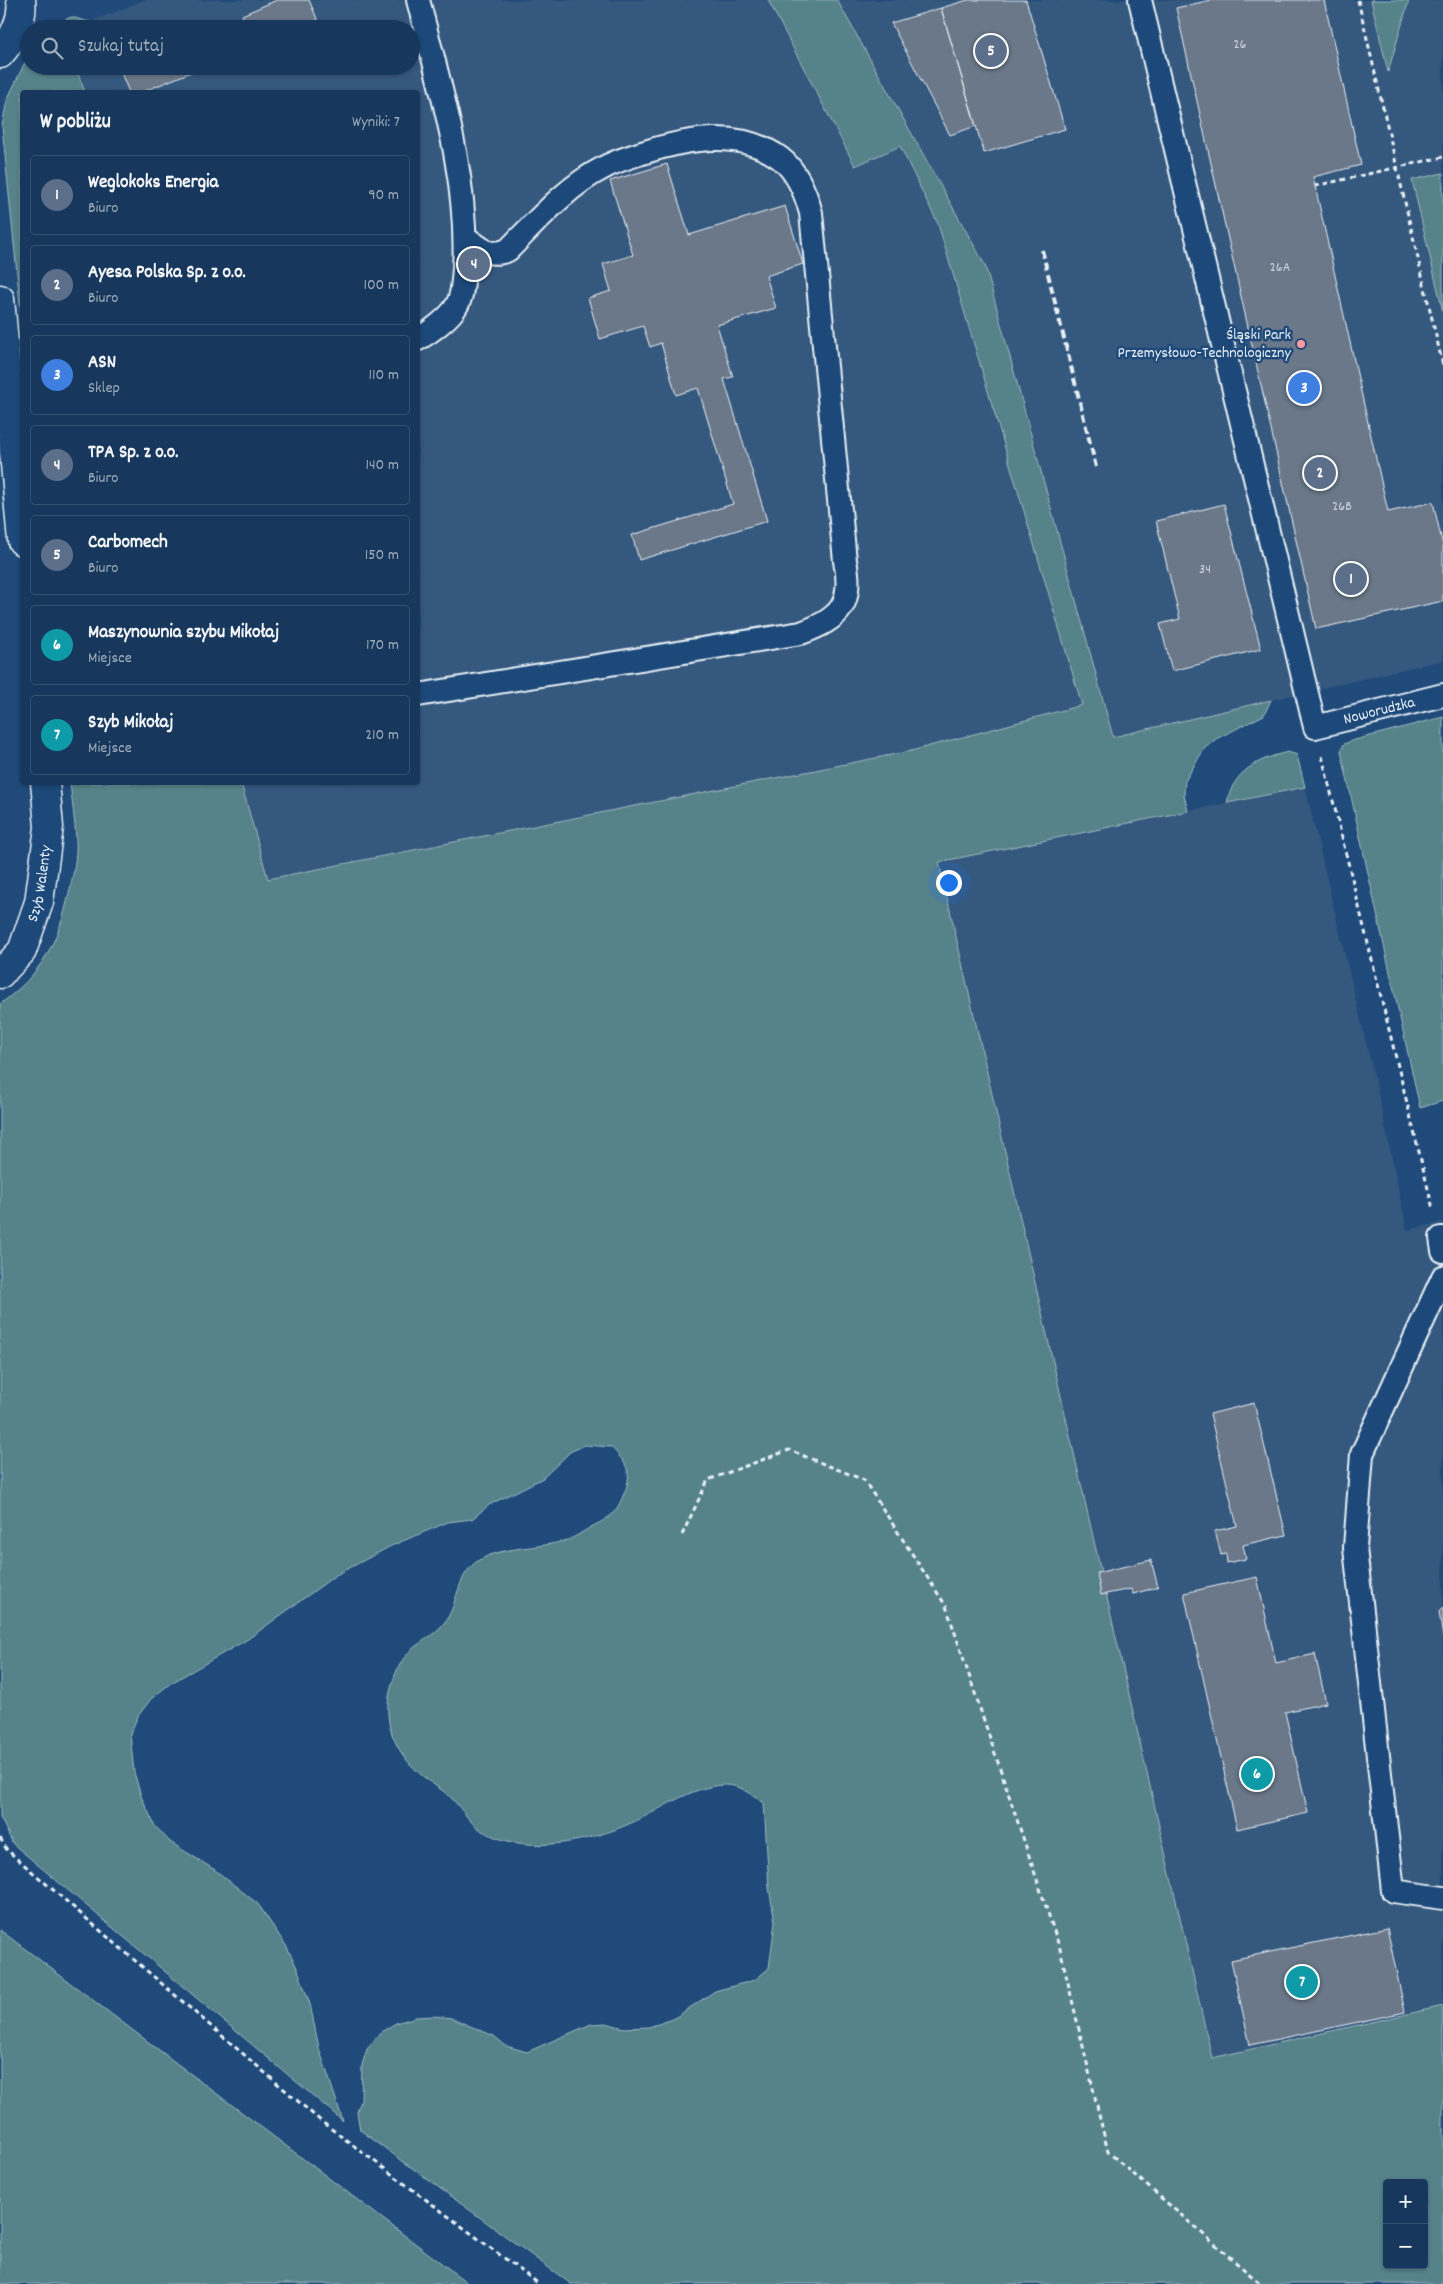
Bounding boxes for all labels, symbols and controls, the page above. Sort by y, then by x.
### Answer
search box [20,20,420,75]
pin: 5 [975,32,1007,70]
icon: search [38,34,66,62]
text: Szukaj tutaj [78,34,164,61]
house number: 26 [1234,35,1247,55]
text: W pobliżu [40,108,111,138]
text: Wyniki: 7 [352,111,400,134]
text: Weglokoks Energia [88,170,218,197]
text: 1 [55,184,59,207]
text: 90 m [368,184,399,207]
text: Biuro [88,197,118,220]
pin: 4 [458,245,490,283]
house number: 26A [1270,258,1291,278]
text: Ayesa Polska Sp. z o.o. [88,260,246,287]
text: 2 [54,274,61,297]
text: 100 m [363,274,399,297]
text: Biuro [88,287,118,310]
place label: Śląski Park Przemysłowo-Technologiczny [1117,324,1292,365]
marker: Śląski Park Przemysłowo-Technologiczny [1295,338,1307,350]
text: ASN [88,350,116,377]
text: 3 [53,364,61,387]
text: 110 m [369,364,399,387]
pin: 3 [1288,369,1320,407]
text: Sklep [88,377,120,400]
text: TPA Sp. z o.o. [88,440,178,467]
text: 4 [54,454,60,477]
text: 140 m [365,454,399,477]
pin: 2 [1304,454,1336,492]
text: Biuro [88,467,118,490]
house number: 26B [1332,497,1352,517]
text: Carbomech [88,530,168,557]
text: 5 [53,544,61,567]
text: 150 m [365,544,399,567]
text: Biuro [88,557,118,580]
house number: 34 [1199,560,1211,580]
pin: 1 [1335,560,1367,598]
text: Maszynownia szybu Mikołaj [88,620,279,647]
text: 6 [53,634,61,657]
text: 170 m [366,634,399,657]
text: Miejsce [88,647,132,670]
street label: Noworudzka [1341,691,1418,731]
text: Szyb Mikołaj [88,710,173,737]
text: 7 [54,724,60,747]
text: 210 m [365,724,399,747]
text: Miejsce [88,737,132,760]
street label: Szyb Walenty [21,843,58,925]
your location [936,870,962,896]
pin: 6 [1241,1755,1273,1793]
pin: 7 [1286,1963,1318,2001]
map controls [1383,2179,1428,2269]
button: + [1383,2179,1428,2224]
button: − [1383,2224,1428,2269]

